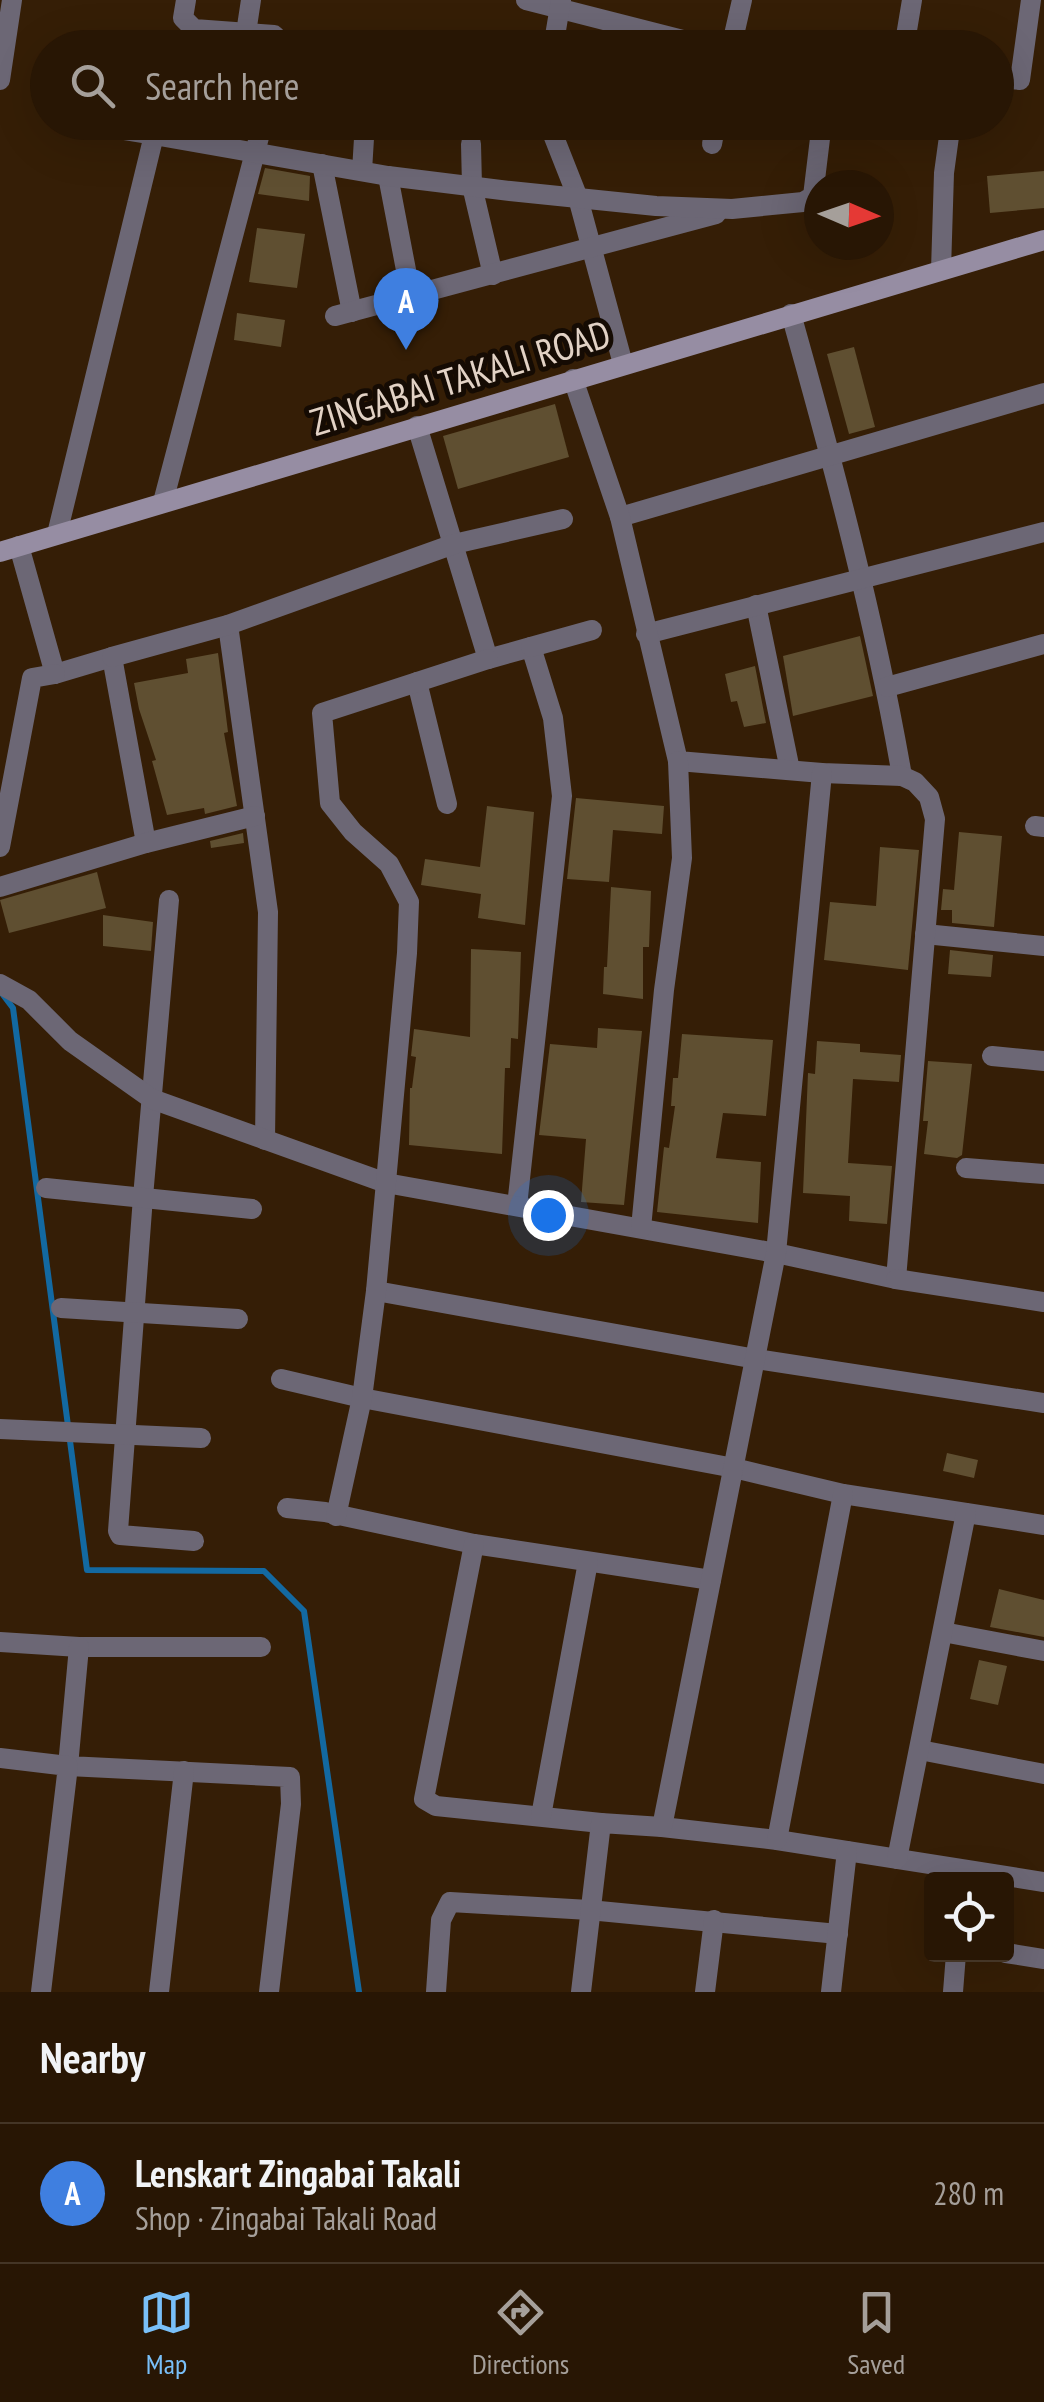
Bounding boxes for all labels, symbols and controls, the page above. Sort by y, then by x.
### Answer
search box [30,30,1014,140]
icon: search [65,58,120,113]
text: Search here [145,61,299,110]
north arrow [804,170,894,260]
pin: A [374,268,438,350]
street label: ZINGABAI TAKALI ROAD [304,308,616,446]
your location [523,1190,574,1241]
map controls [924,1872,1014,1962]
button: locate [924,1872,1014,1962]
text: Nearby [40,2030,145,2085]
text: Lenskart Zingabai Takali [135,2148,461,2197]
text: A [64,2172,81,2214]
text: 280 m [933,2172,1004,2214]
text: Shop · Zingabai Takali Road [135,2197,437,2239]
tab: Map [139,2285,194,2382]
tab: Directions [472,2285,569,2382]
tab: Saved [847,2285,905,2382]

